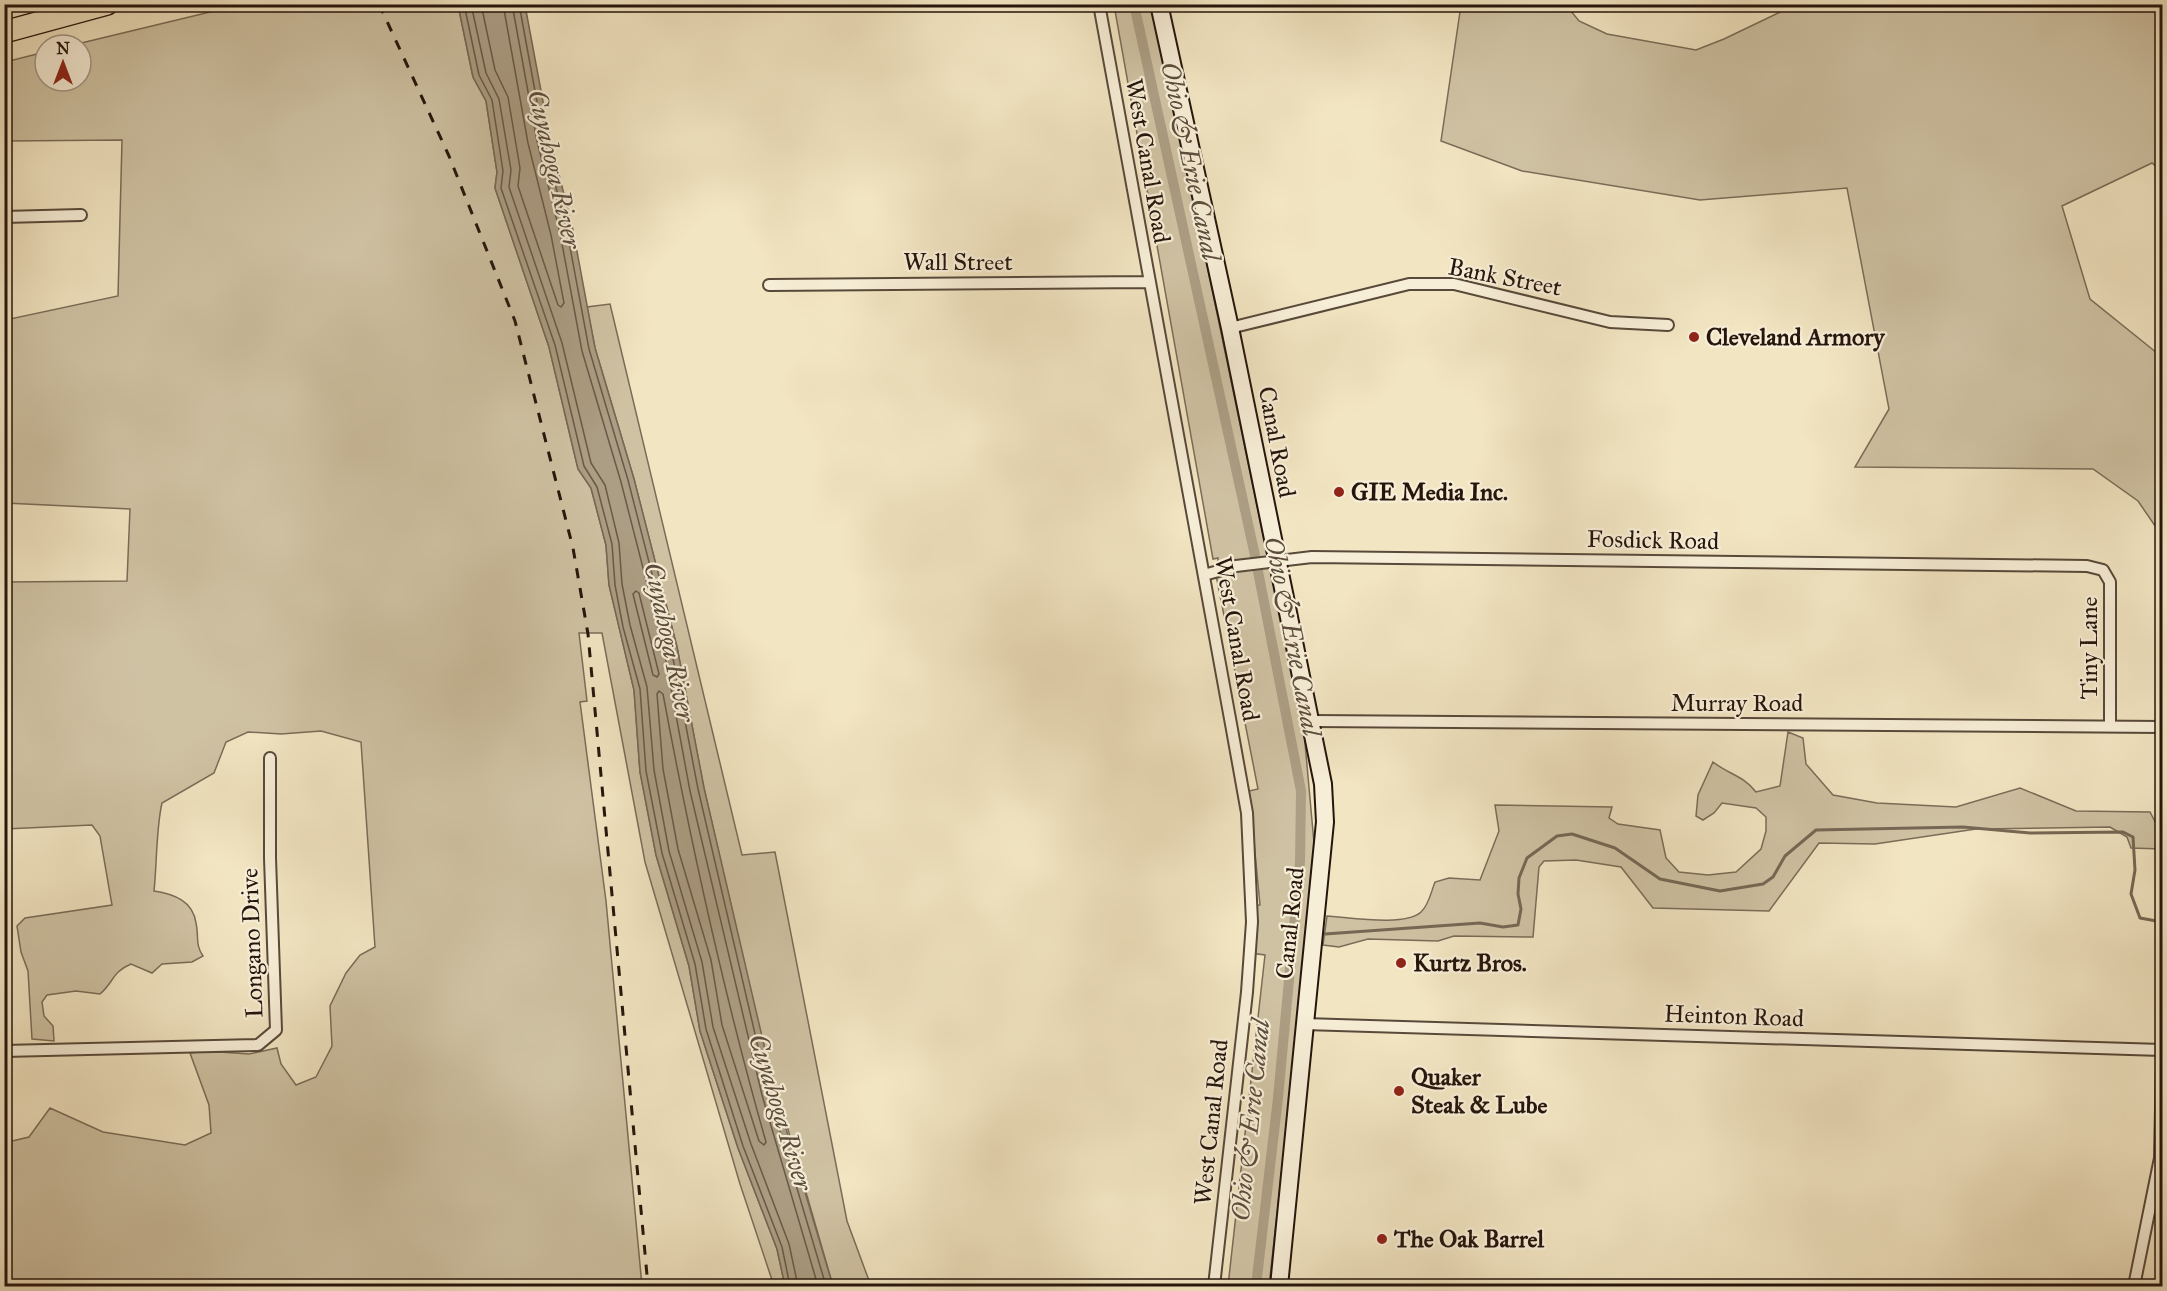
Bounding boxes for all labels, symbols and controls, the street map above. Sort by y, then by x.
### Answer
north arrow [33,33,93,93]
text: N [56,39,70,58]
water label: Ohio & Erie Canal [1154,59,1228,265]
street label: West Canal Road [1119,76,1177,246]
water label: Cuyahoga River [521,86,589,253]
street label: Wall Street [903,247,1013,277]
street label: Bank Street [1446,251,1565,303]
place label: Cleveland Armory [1706,322,1886,352]
marker: Cleveland Armory [1687,330,1701,344]
street label: Canal Road [1252,384,1302,500]
place label: GIE Media Inc. [1351,477,1508,507]
marker: GIE Media Inc. [1332,485,1346,499]
street label: Fosdick Road [1587,524,1719,556]
water label: Ohio & Erie Canal [1258,534,1328,740]
street label: West Canal Road [1208,554,1266,724]
water label: Cuyahoga River [637,559,703,726]
street label: Tiny Lane [2074,597,2104,699]
street label: Murray Road [1671,688,1803,718]
street label: Canal Road [1269,866,1311,980]
street label: Longano Drive [234,867,270,1019]
place label: Kurtz Bros. [1413,948,1527,978]
marker: Kurtz Bros. [1394,956,1408,970]
street label: Heinton Road [1663,999,1805,1033]
water label: Ohio & Erie Canal [1224,1016,1277,1222]
water label: Cuyahoga River [742,1030,820,1195]
street label: West Canal Road [1187,1038,1235,1206]
place label: Quaker Steak & Lube [1411,1062,1547,1120]
marker: Quaker Steak & Lube [1392,1084,1406,1098]
place label: The Oak Barrel [1393,1224,1544,1254]
marker: The Oak Barrel [1375,1232,1389,1246]

